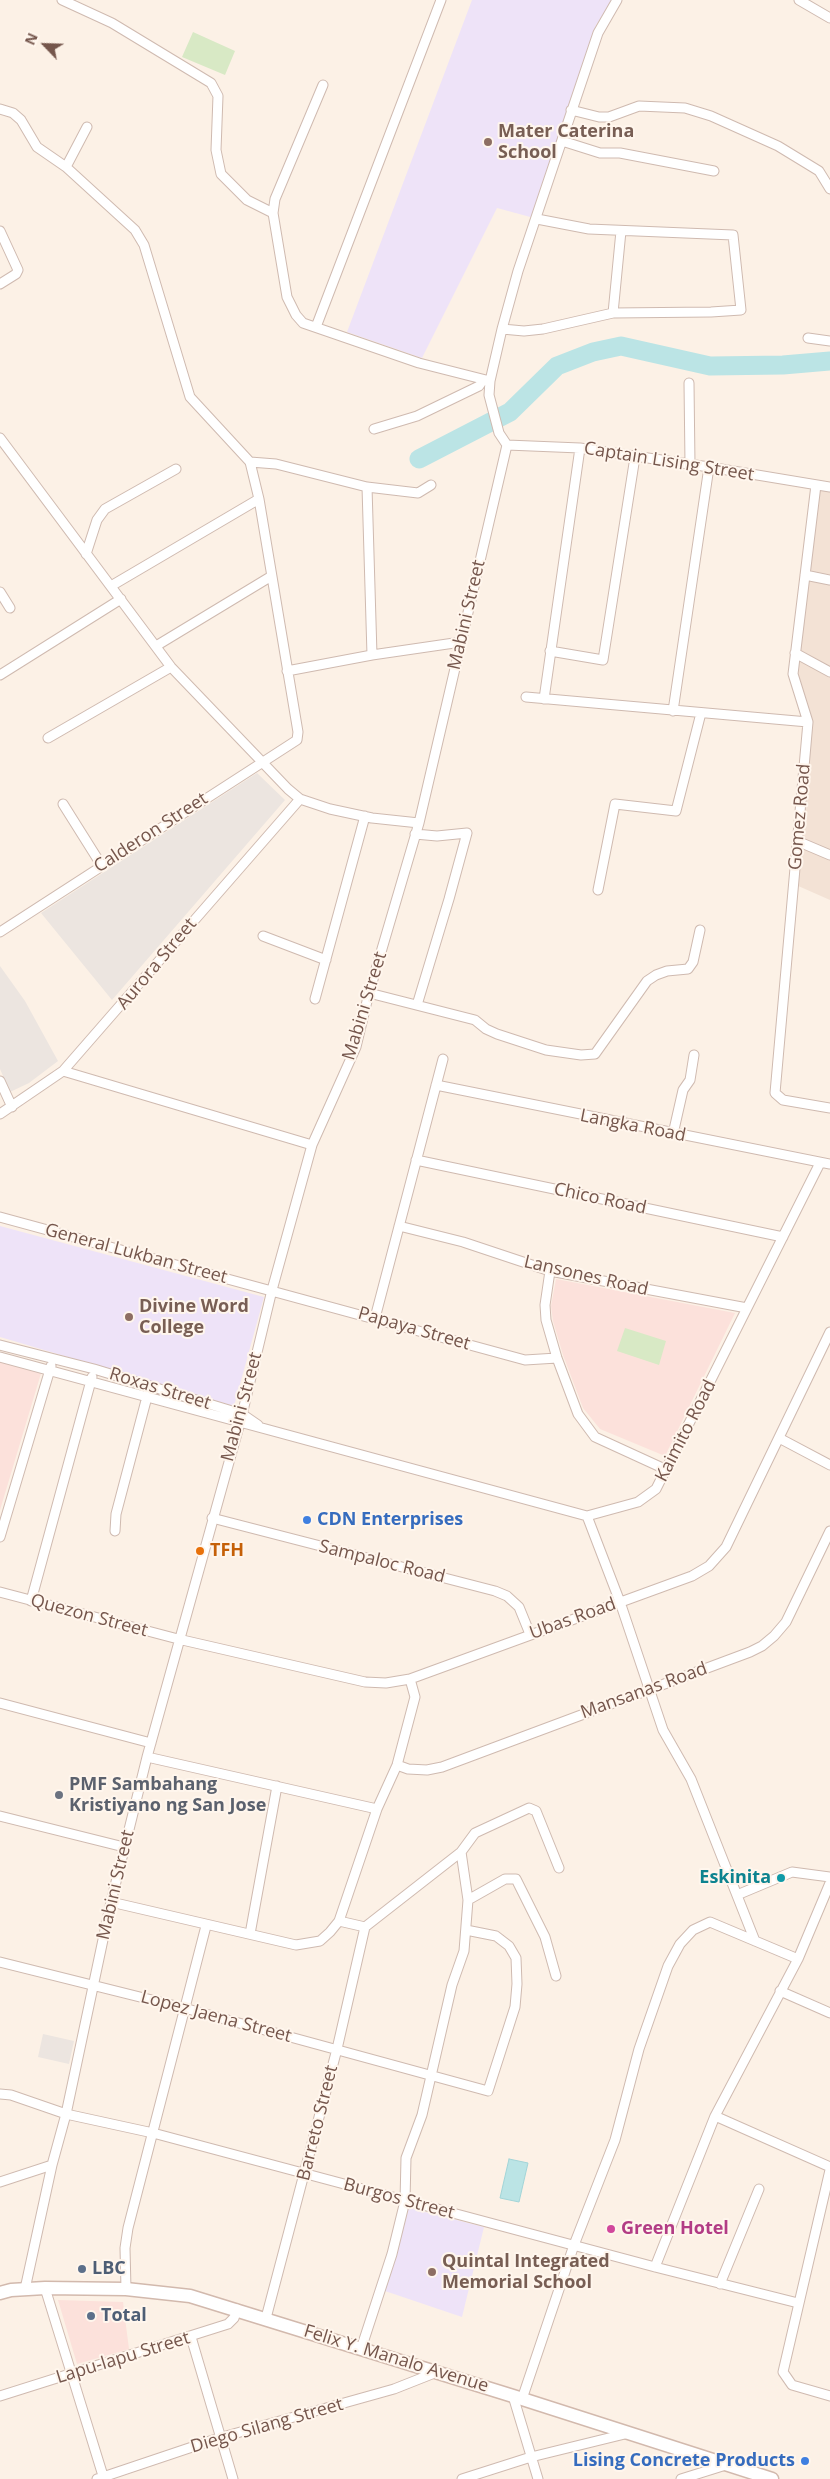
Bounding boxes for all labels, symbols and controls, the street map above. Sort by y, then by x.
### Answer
north arrow [20,20,70,70]
text: N [20,30,42,48]
place label: Mater Caterina School [498,121,634,163]
marker: Mater Caterina School [482,136,494,148]
street label: Captain Lising Street [582,438,756,486]
street label: Mabini Street [444,558,490,672]
street label: Gomez Road [785,763,815,871]
street label: Calderon Street [90,788,212,878]
street label: Aurora Street [112,914,202,1014]
street label: Mabini Street [338,949,392,1063]
street label: Langka Road [578,1105,688,1147]
street label: Chico Road [552,1179,648,1219]
street label: General Lukban Street [42,1219,230,1289]
street label: Lansones Road [522,1251,650,1301]
place label: Divine Word College [139,1296,249,1338]
street label: Papaya Street [355,1303,473,1355]
marker: Divine Word College [123,1311,135,1323]
street label: Mabini Street [217,1350,267,1464]
street label: Roxas Street [107,1363,213,1415]
street label: Kaimito Road [651,1376,721,1486]
place label: CDN Enterprises [317,1509,463,1531]
marker: CDN Enterprises [301,1514,313,1526]
street label: Sampaloc Road [317,1536,447,1588]
place label: TFH [210,1540,244,1562]
marker: TFH [194,1545,206,1557]
street label: Quezon Street [28,1590,150,1642]
street label: Ubas Road [527,1593,619,1645]
street label: Mansanas Road [578,1658,710,1724]
place label: PMF Sambahang Kristiyano ng San Jose [69,1774,266,1816]
marker: PMF Sambahang Kristiyano ng San Jose [53,1789,65,1801]
street label: Mabini Street [93,1828,139,1942]
place label: Eskinita [699,1867,771,1889]
marker: Eskinita [775,1872,787,1884]
street label: Lopez Jaena Street [138,1986,294,2048]
street label: Barreto Street [293,2063,343,2183]
street label: Burgos Street [341,2174,457,2224]
place label: Green Hotel [621,2218,729,2240]
marker: Green Hotel [605,2223,617,2235]
place label: Quintal Integrated Memorial School [442,2251,610,2294]
place label: LBC [92,2258,126,2280]
marker: LBC [76,2263,88,2275]
marker: Quintal Integrated Memorial School [426,2266,438,2278]
place label: Total [101,2305,147,2327]
marker: Total [85,2310,97,2322]
street label: Felix Y. Manalo Avenue [301,2321,491,2397]
street label: Lapu-lapu Street [53,2327,193,2389]
street label: Diego Silang Street [188,2394,346,2458]
place label: Lising Concrete Products [573,2450,795,2472]
marker: Lising Concrete Products [799,2455,811,2467]

